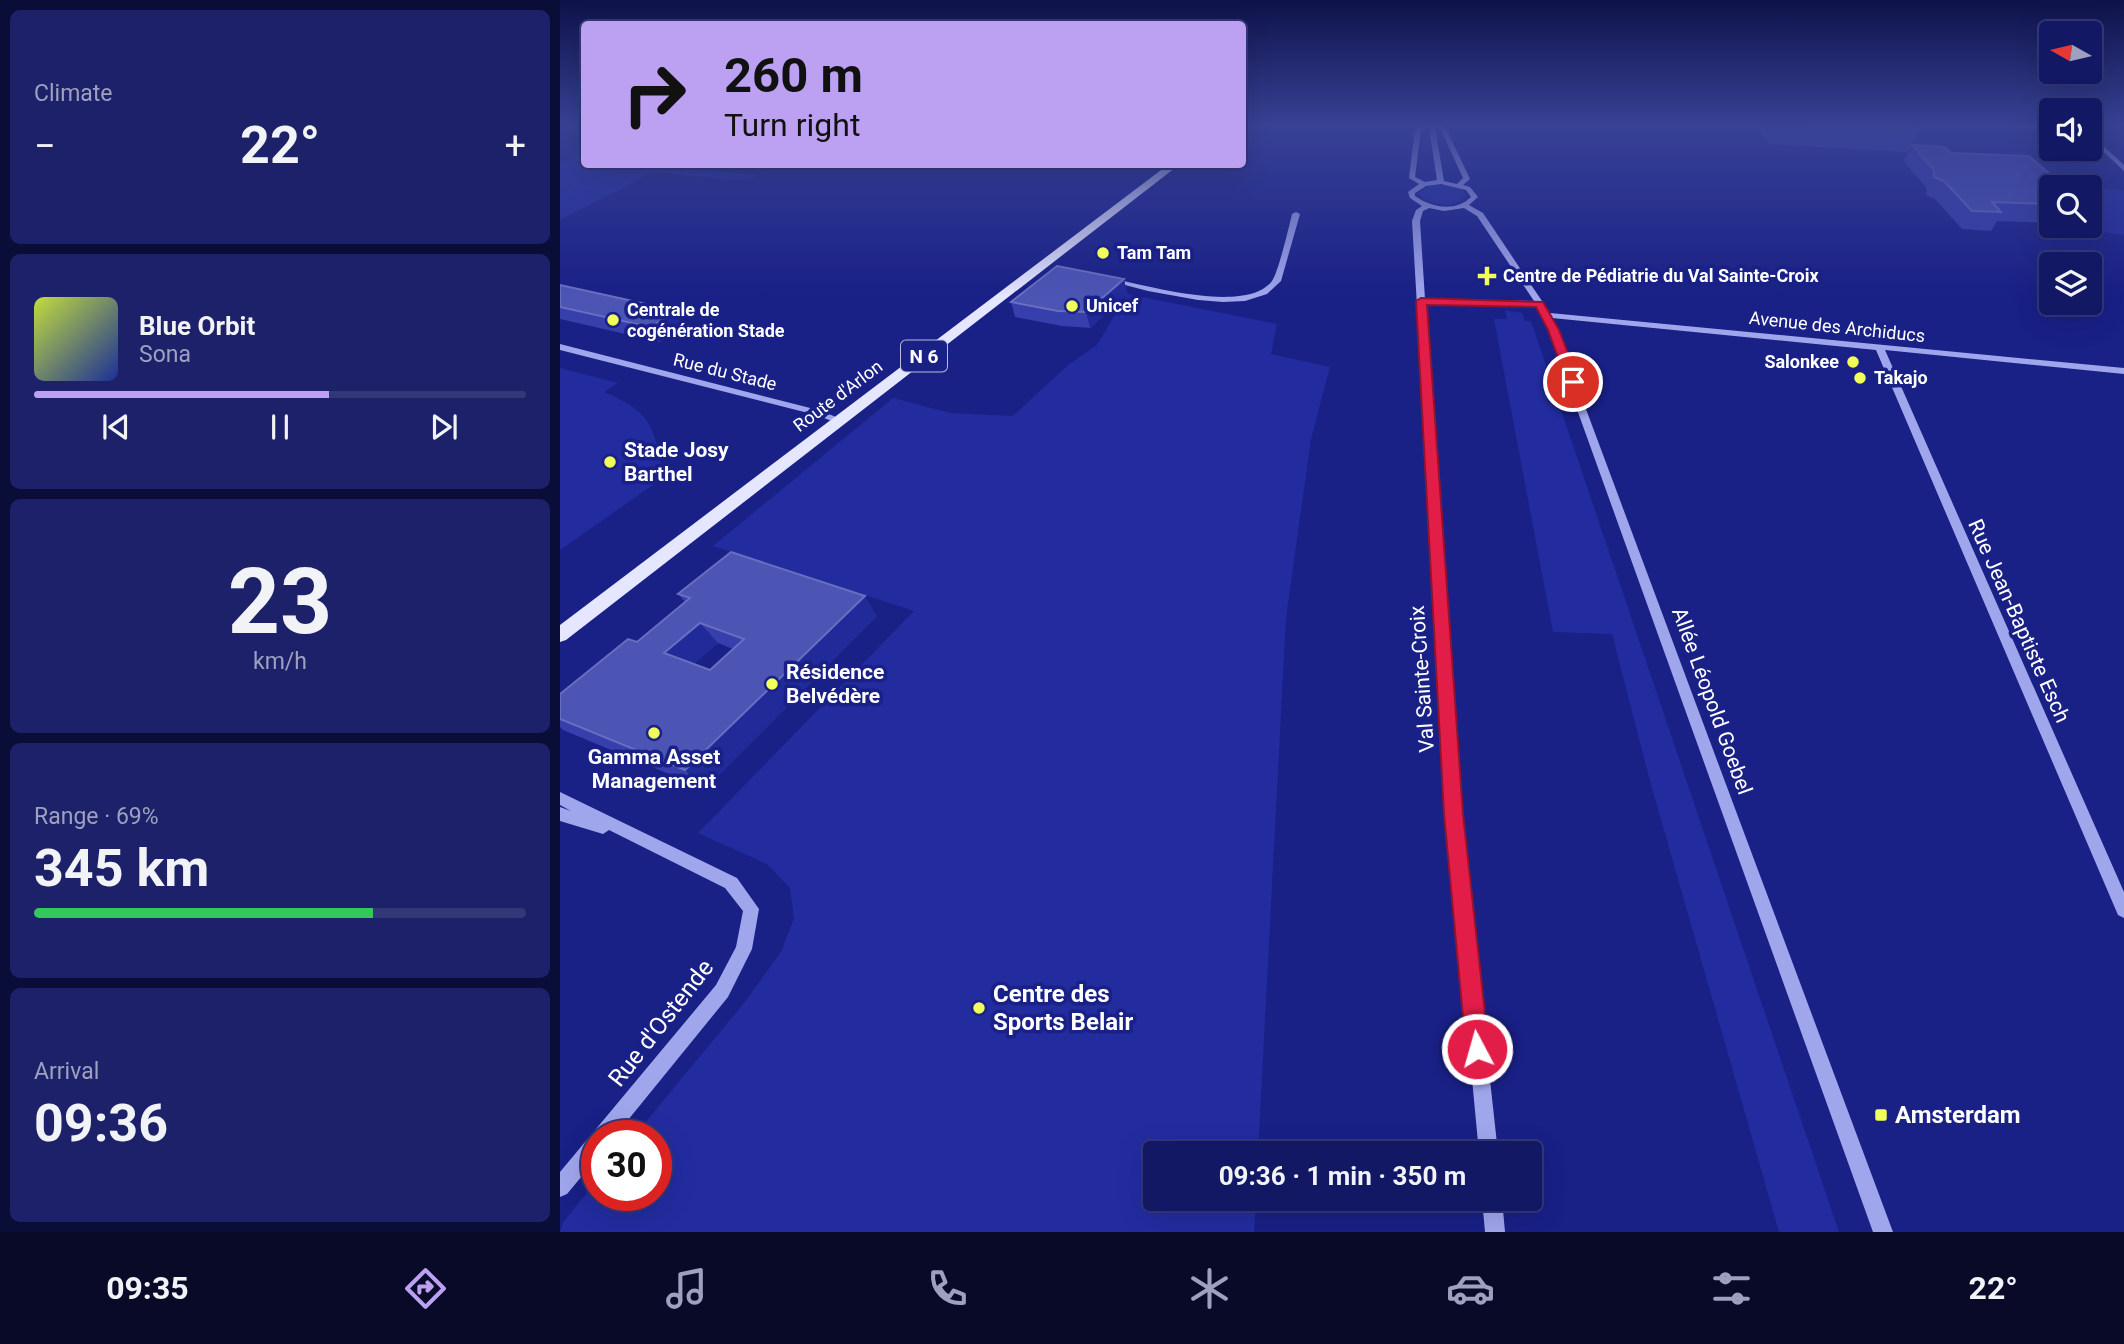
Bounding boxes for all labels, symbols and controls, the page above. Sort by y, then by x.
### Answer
north arrow [2039,21,2102,84]
map controls [2039,21,2102,315]
text: 260 m [724,47,863,104]
icon: right [609,49,700,140]
text: Climate [34,80,113,107]
button: sound [2039,98,2102,161]
text: Turn right [724,106,860,144]
text: 22° [240,115,320,176]
text: − [34,124,56,168]
text: + [504,124,526,168]
button: search [2039,175,2102,238]
place label: Tam Tam [1117,242,1191,263]
marker: Tam Tam [1095,245,1111,261]
button: layers [2039,252,2102,315]
place label: Centre de Pédiatrie du Val Sainte-Croix [1503,265,1819,286]
marker: Centre de Pédiatrie du Val Sainte-Croix [1477,266,1497,286]
place label: Unicef [1086,295,1139,316]
marker: Unicef [1064,298,1080,314]
place label: Centrale de cogénération Stade [627,299,785,341]
street label: Avenue des Archiducs [1748,307,1926,346]
text: Blue Orbit [139,311,255,341]
marker: Centrale de cogénération Stade [605,312,621,328]
road number: N 6 [901,340,947,372]
text: Sona [139,341,191,368]
street label: Rue du Stade [671,349,779,394]
place label: Salonkee [1764,351,1839,372]
pin [1543,352,1603,412]
marker: Salonkee [1845,354,1861,370]
street label: Route d'Arlon [789,355,886,436]
icon: arrive [1554,363,1592,401]
place label: Takajo [1874,367,1928,388]
marker: Takajo [1852,370,1868,386]
icon: previous [97,408,135,446]
icon: pause [261,408,299,446]
icon: next [425,408,463,446]
place label: Stade Josy Barthel [624,438,729,486]
marker: Stade Josy Barthel [602,454,618,470]
street label: Rue Jean-Baptiste Esch [1963,516,2075,726]
text: 23 [228,549,332,655]
street label: Allée Léopold Goebel [1667,604,1757,798]
street label: Val Sainte-Croix [1405,605,1439,753]
text: km/h [253,648,307,675]
place label: Résidence Belvédère [786,660,884,708]
marker: Résidence Belvédère [764,676,780,692]
marker: Gamma Asset Management [646,725,662,741]
place label: Gamma Asset Management [588,745,720,793]
text: Range · 69% [34,803,159,830]
text: 345 km [34,838,209,899]
street label: Rue d'Ostende [603,954,719,1092]
place label: Centre des Sports Belair [993,980,1133,1036]
marker: Centre des Sports Belair [971,1000,987,1016]
position arrow [1440,1012,1514,1086]
text: Arrival [34,1058,99,1085]
text: 09:36 [34,1093,168,1154]
place label: Amsterdam [1895,1101,2021,1129]
marker: Amsterdam [1873,1107,1889,1123]
speed limit sign: 30 [581,1120,672,1211]
text: 09:36 · 1 min · 350 m [1219,1161,1466,1191]
icon: directions [401,1264,450,1313]
icon: music [662,1264,711,1313]
icon: phone [923,1264,972,1313]
icon: climate [1185,1264,1234,1313]
icon: car [1446,1264,1495,1313]
icon: filters [1707,1264,1756,1313]
text: 09:35 [106,1269,189,1307]
text: 22° [1969,1269,2018,1307]

